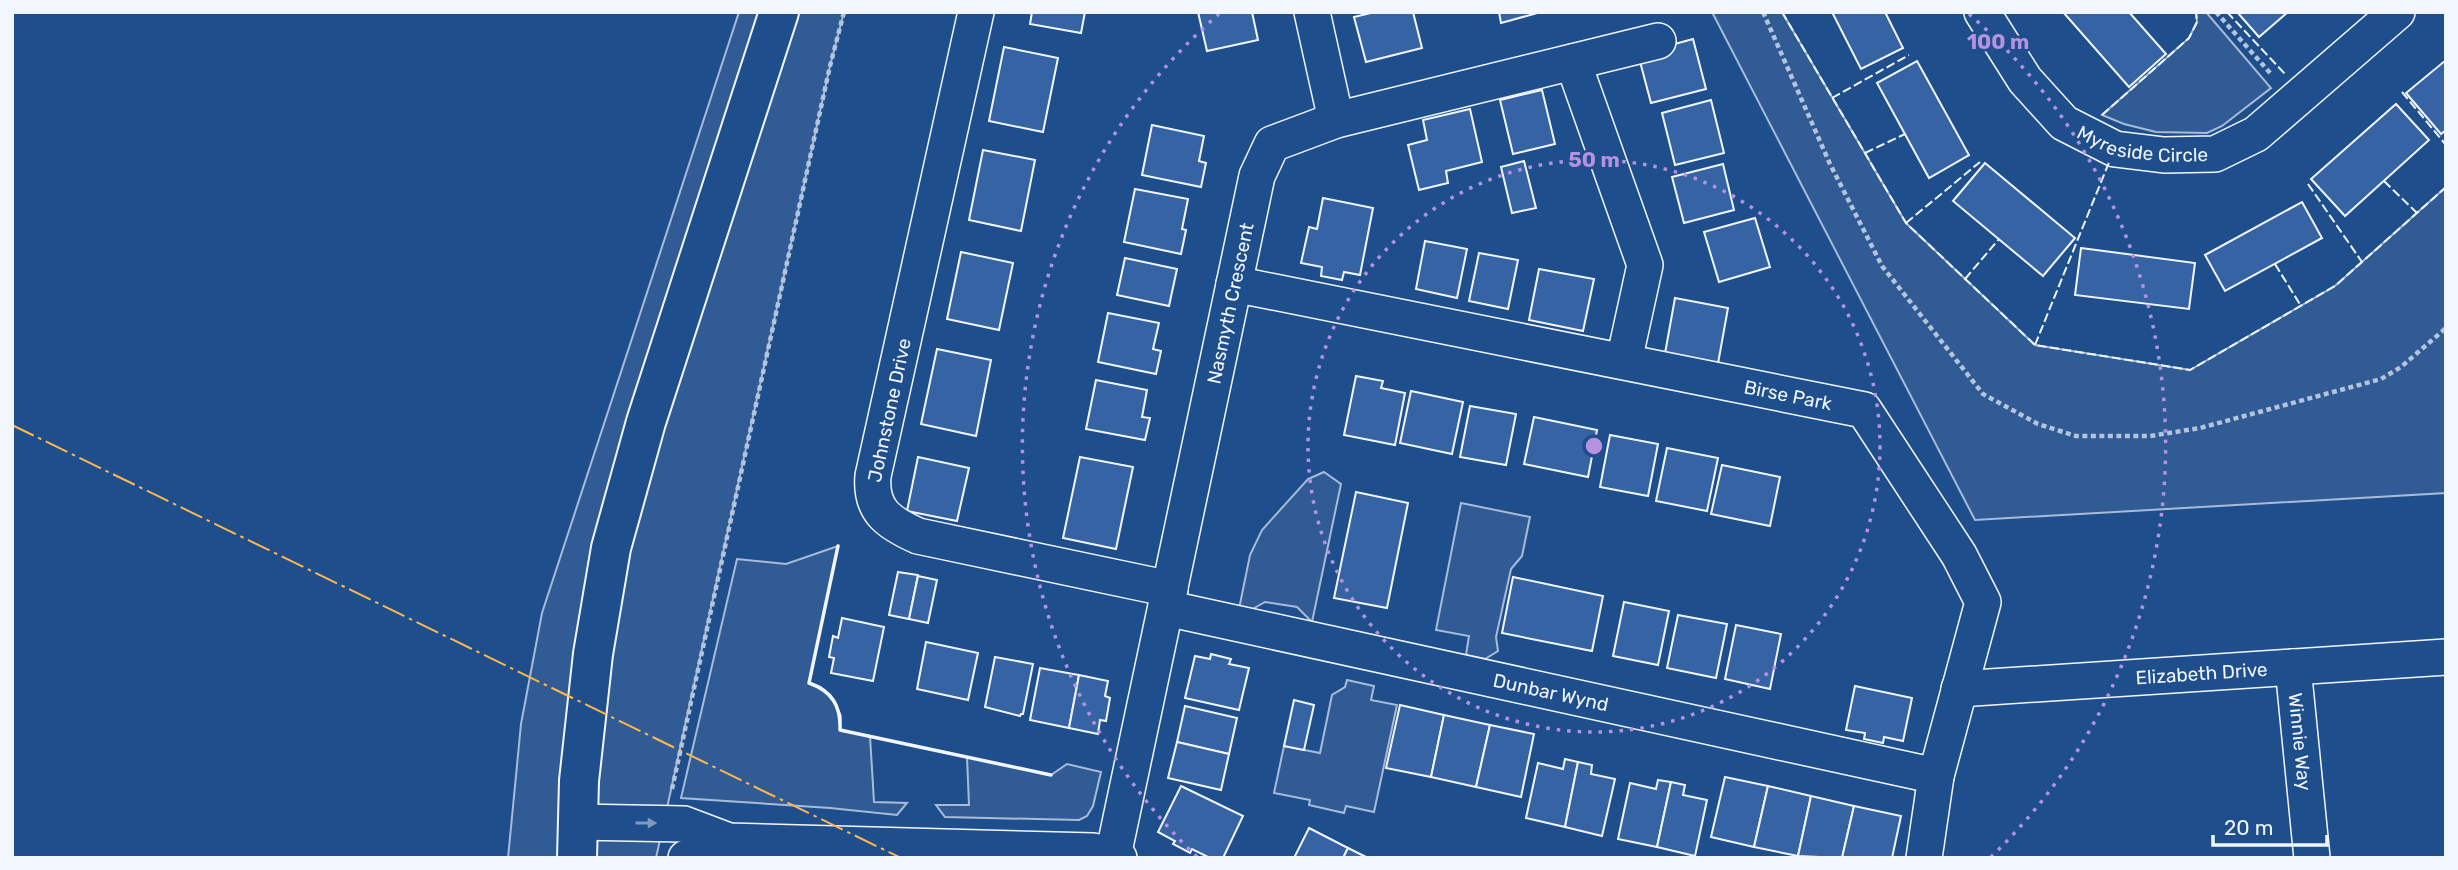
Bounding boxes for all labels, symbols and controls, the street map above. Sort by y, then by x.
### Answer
text: 100 m [1967,29,2029,54]
street label: Myreside Circle [2073,121,2208,167]
text: 50 m [1568,147,1620,172]
street label: Nasmyth Crescent [1202,220,1259,386]
street label: Johnstone Drive [863,336,916,484]
street label: Birse Park [1742,375,1834,415]
centre of rings [1582,434,1606,458]
street label: Elizabeth Drive [2135,658,2268,689]
street label: Dunbar Wynd [1491,669,1611,716]
street label: Winnie Way [2284,692,2316,792]
scale bar [2213,804,2327,848]
text: 20 m [2224,815,2273,840]
one-way arrow [635,817,657,829]

